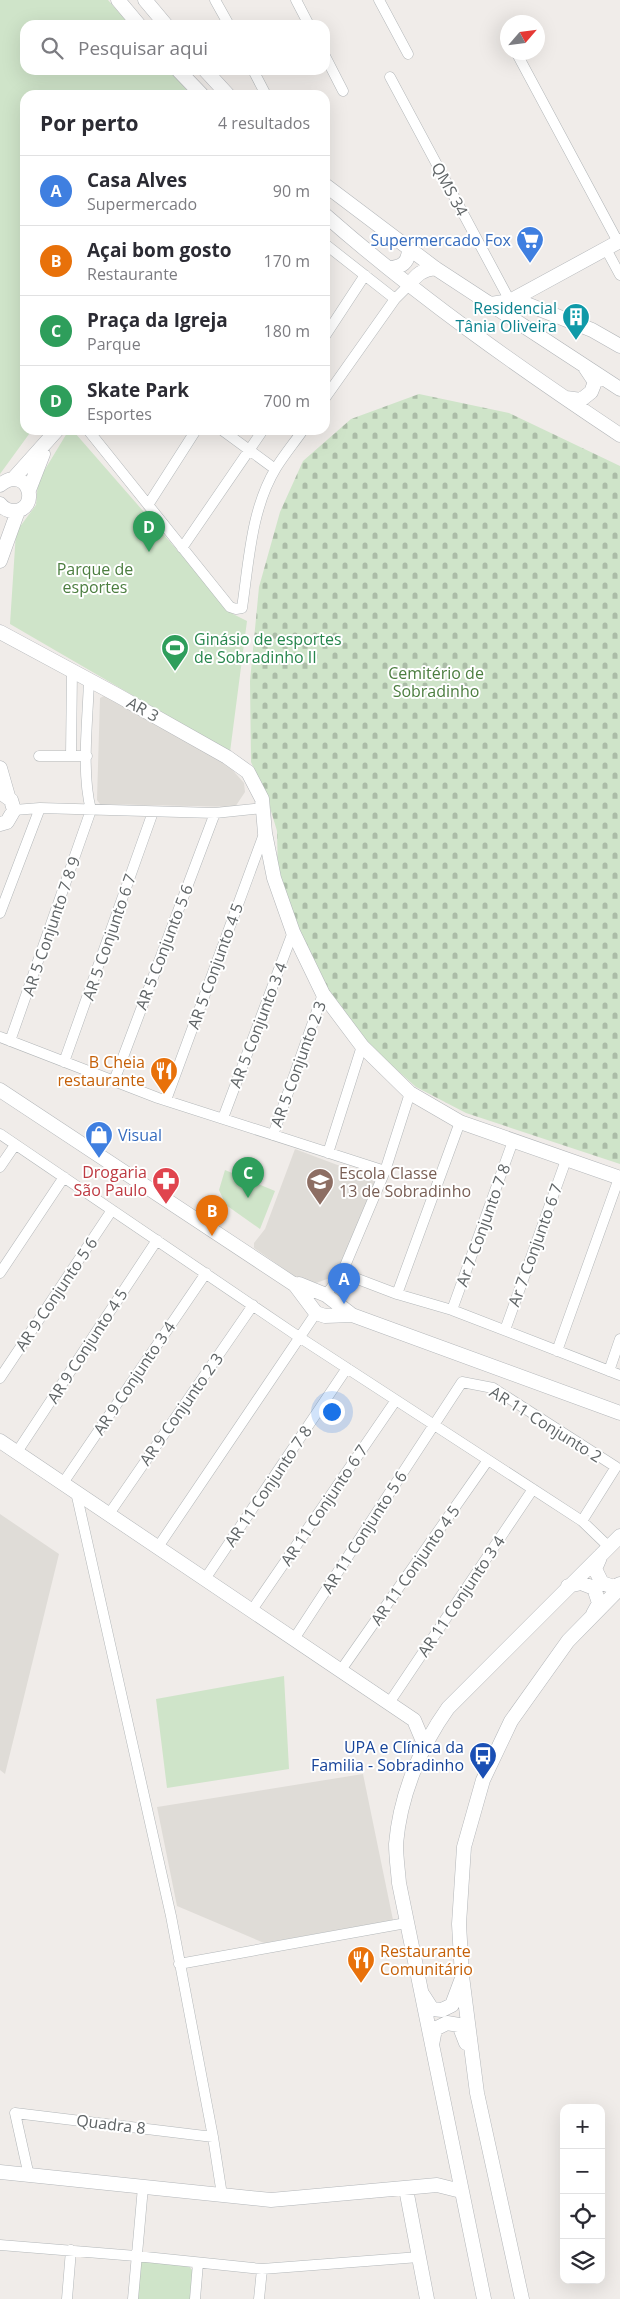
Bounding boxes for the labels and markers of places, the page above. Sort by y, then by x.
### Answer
supermarket icon: Supermercado Fox [515,225,545,264]
place label: Supermercado Fox [370,229,512,251]
place label: Residencial Tânia Oliveira [455,297,557,337]
building icon: Residencial Tânia Oliveira [561,302,591,341]
pin: D [133,511,165,552]
place label: Ginásio de esportes de Sobradinho II [194,628,342,668]
sports icon: Ginásio de esportes de Sobradinho II [160,633,190,672]
place label: B Cheia restaurante [58,1051,145,1091]
restaurant icon: B Cheia restaurante [149,1056,179,1095]
shop icon: Visual [84,1120,114,1159]
place label: Visual [118,1124,162,1146]
pin: C [232,1157,264,1198]
place label: Drogaria São Paulo [74,1161,147,1201]
place label: Escola Classe 13 de Sobradinho [339,1162,471,1202]
pharmacy icon: Drogaria São Paulo [151,1166,181,1205]
school or university icon: Escola Classe 13 de Sobradinho [305,1167,335,1206]
pin: B [196,1195,228,1236]
pin: A [328,1263,360,1304]
place label: UPA e Clínica da Familia - Sobradinho [311,1736,464,1776]
bus stop icon: UPA e Clínica da Familia - Sobradinho [468,1741,498,1780]
place label: Restaurante Comunitário [380,1940,473,1980]
restaurant icon: Restaurante Comunitário [346,1945,376,1984]

